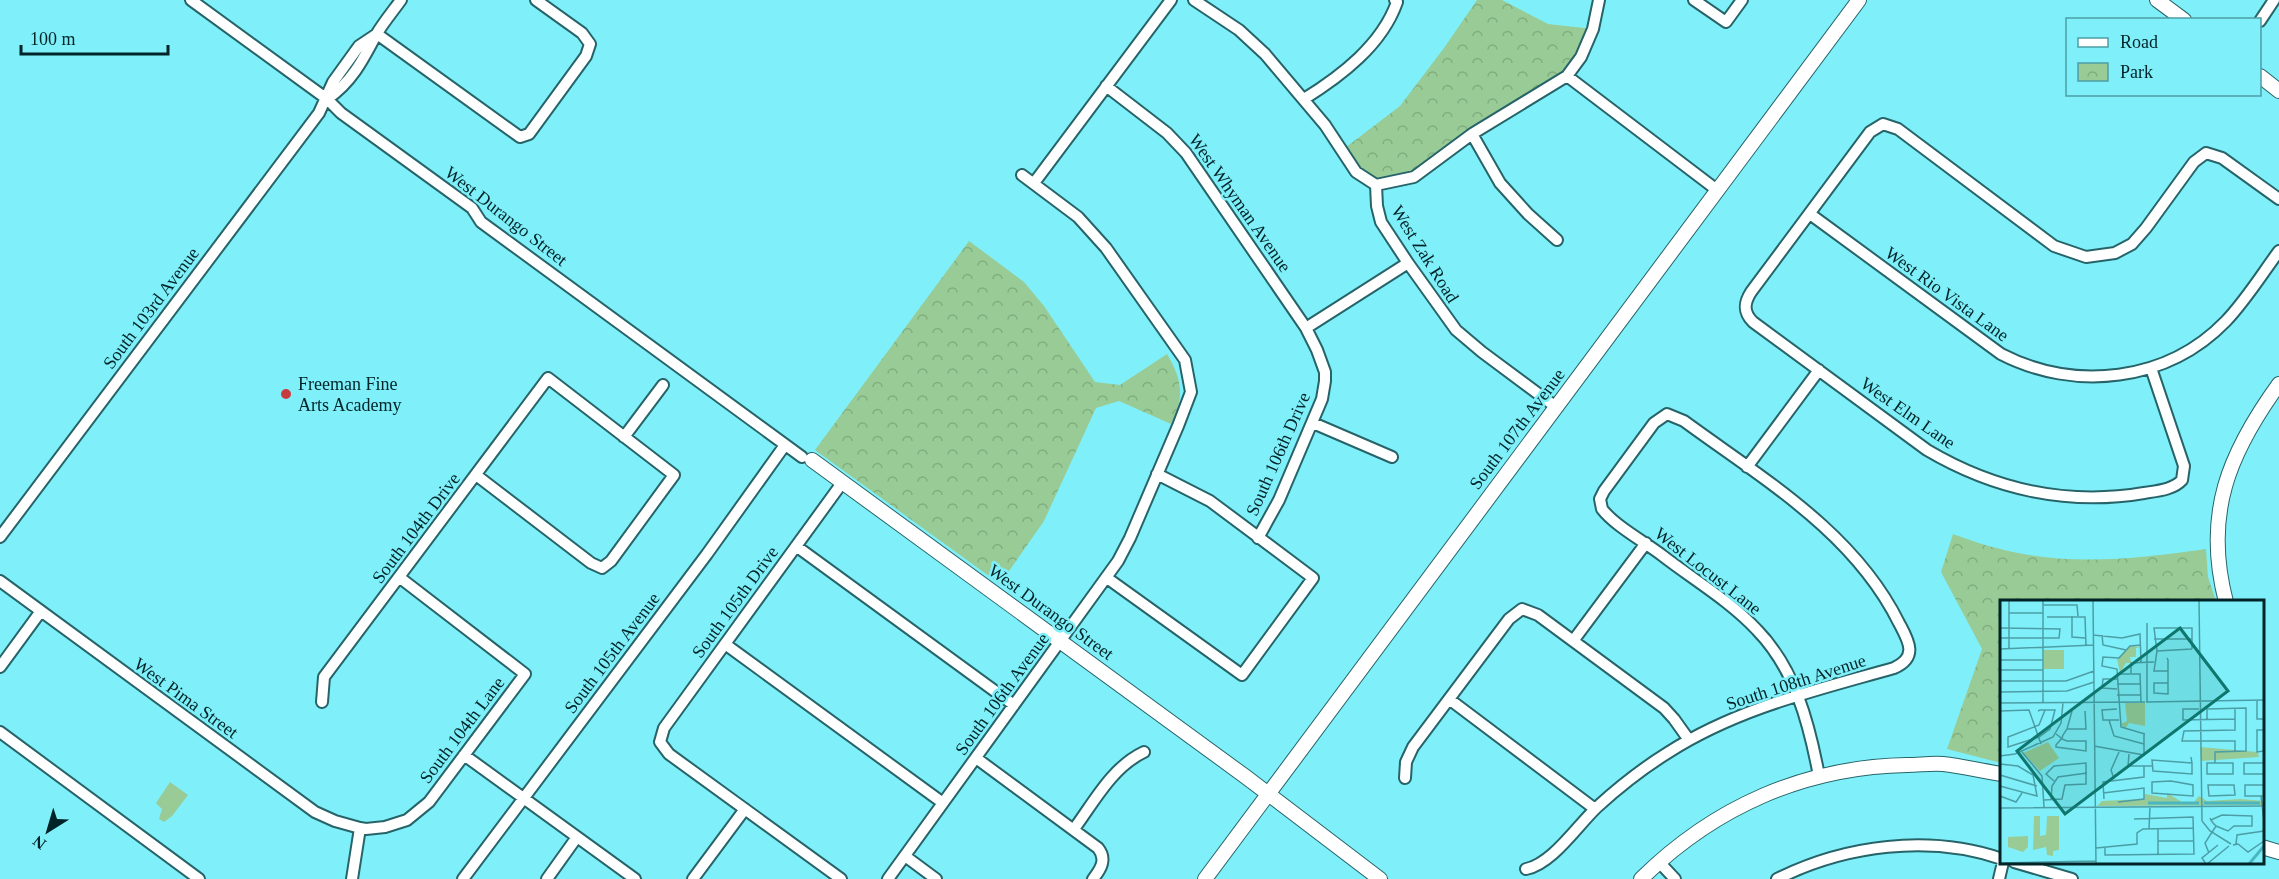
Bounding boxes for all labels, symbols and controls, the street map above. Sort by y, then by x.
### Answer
scale bar [21,18,168,56]
legend [2066,18,2261,96]
text: 100 m [30,29,76,49]
text: Road [2120,32,2158,52]
text: Park [2120,62,2153,82]
street label: West Whyman Avenue [1185,130,1295,276]
street label: West Durango Street [441,162,571,270]
street label: West Zak Road [1387,202,1463,306]
street label: South 103rd Avenue [99,243,203,373]
street label: West Rio Vista Lane [1881,243,2013,345]
street label: South 107th Avenue [1465,365,1569,493]
street label: West Elm Lane [1857,373,1959,453]
place label: Freeman Fine Arts Academy [298,374,401,415]
marker: Freeman Fine Arts Academy [279,387,293,401]
street label: South 106th Drive [1242,389,1314,519]
street label: South 104th Drive [368,469,464,587]
street label: West Locust Lane [1651,523,1765,619]
street label: South 105th Drive [688,542,782,662]
street label: West Durango Street [985,560,1117,664]
street label: South 105th Avenue [560,589,664,717]
inset map [2000,600,2264,864]
street label: South 106th Avenue [951,629,1053,759]
street label: South 108th Avenue [1724,650,1868,714]
street label: West Pima Street [130,654,242,742]
street label: South 104th Lane [415,673,509,787]
north arrow [18,801,78,861]
text: N [29,832,49,853]

